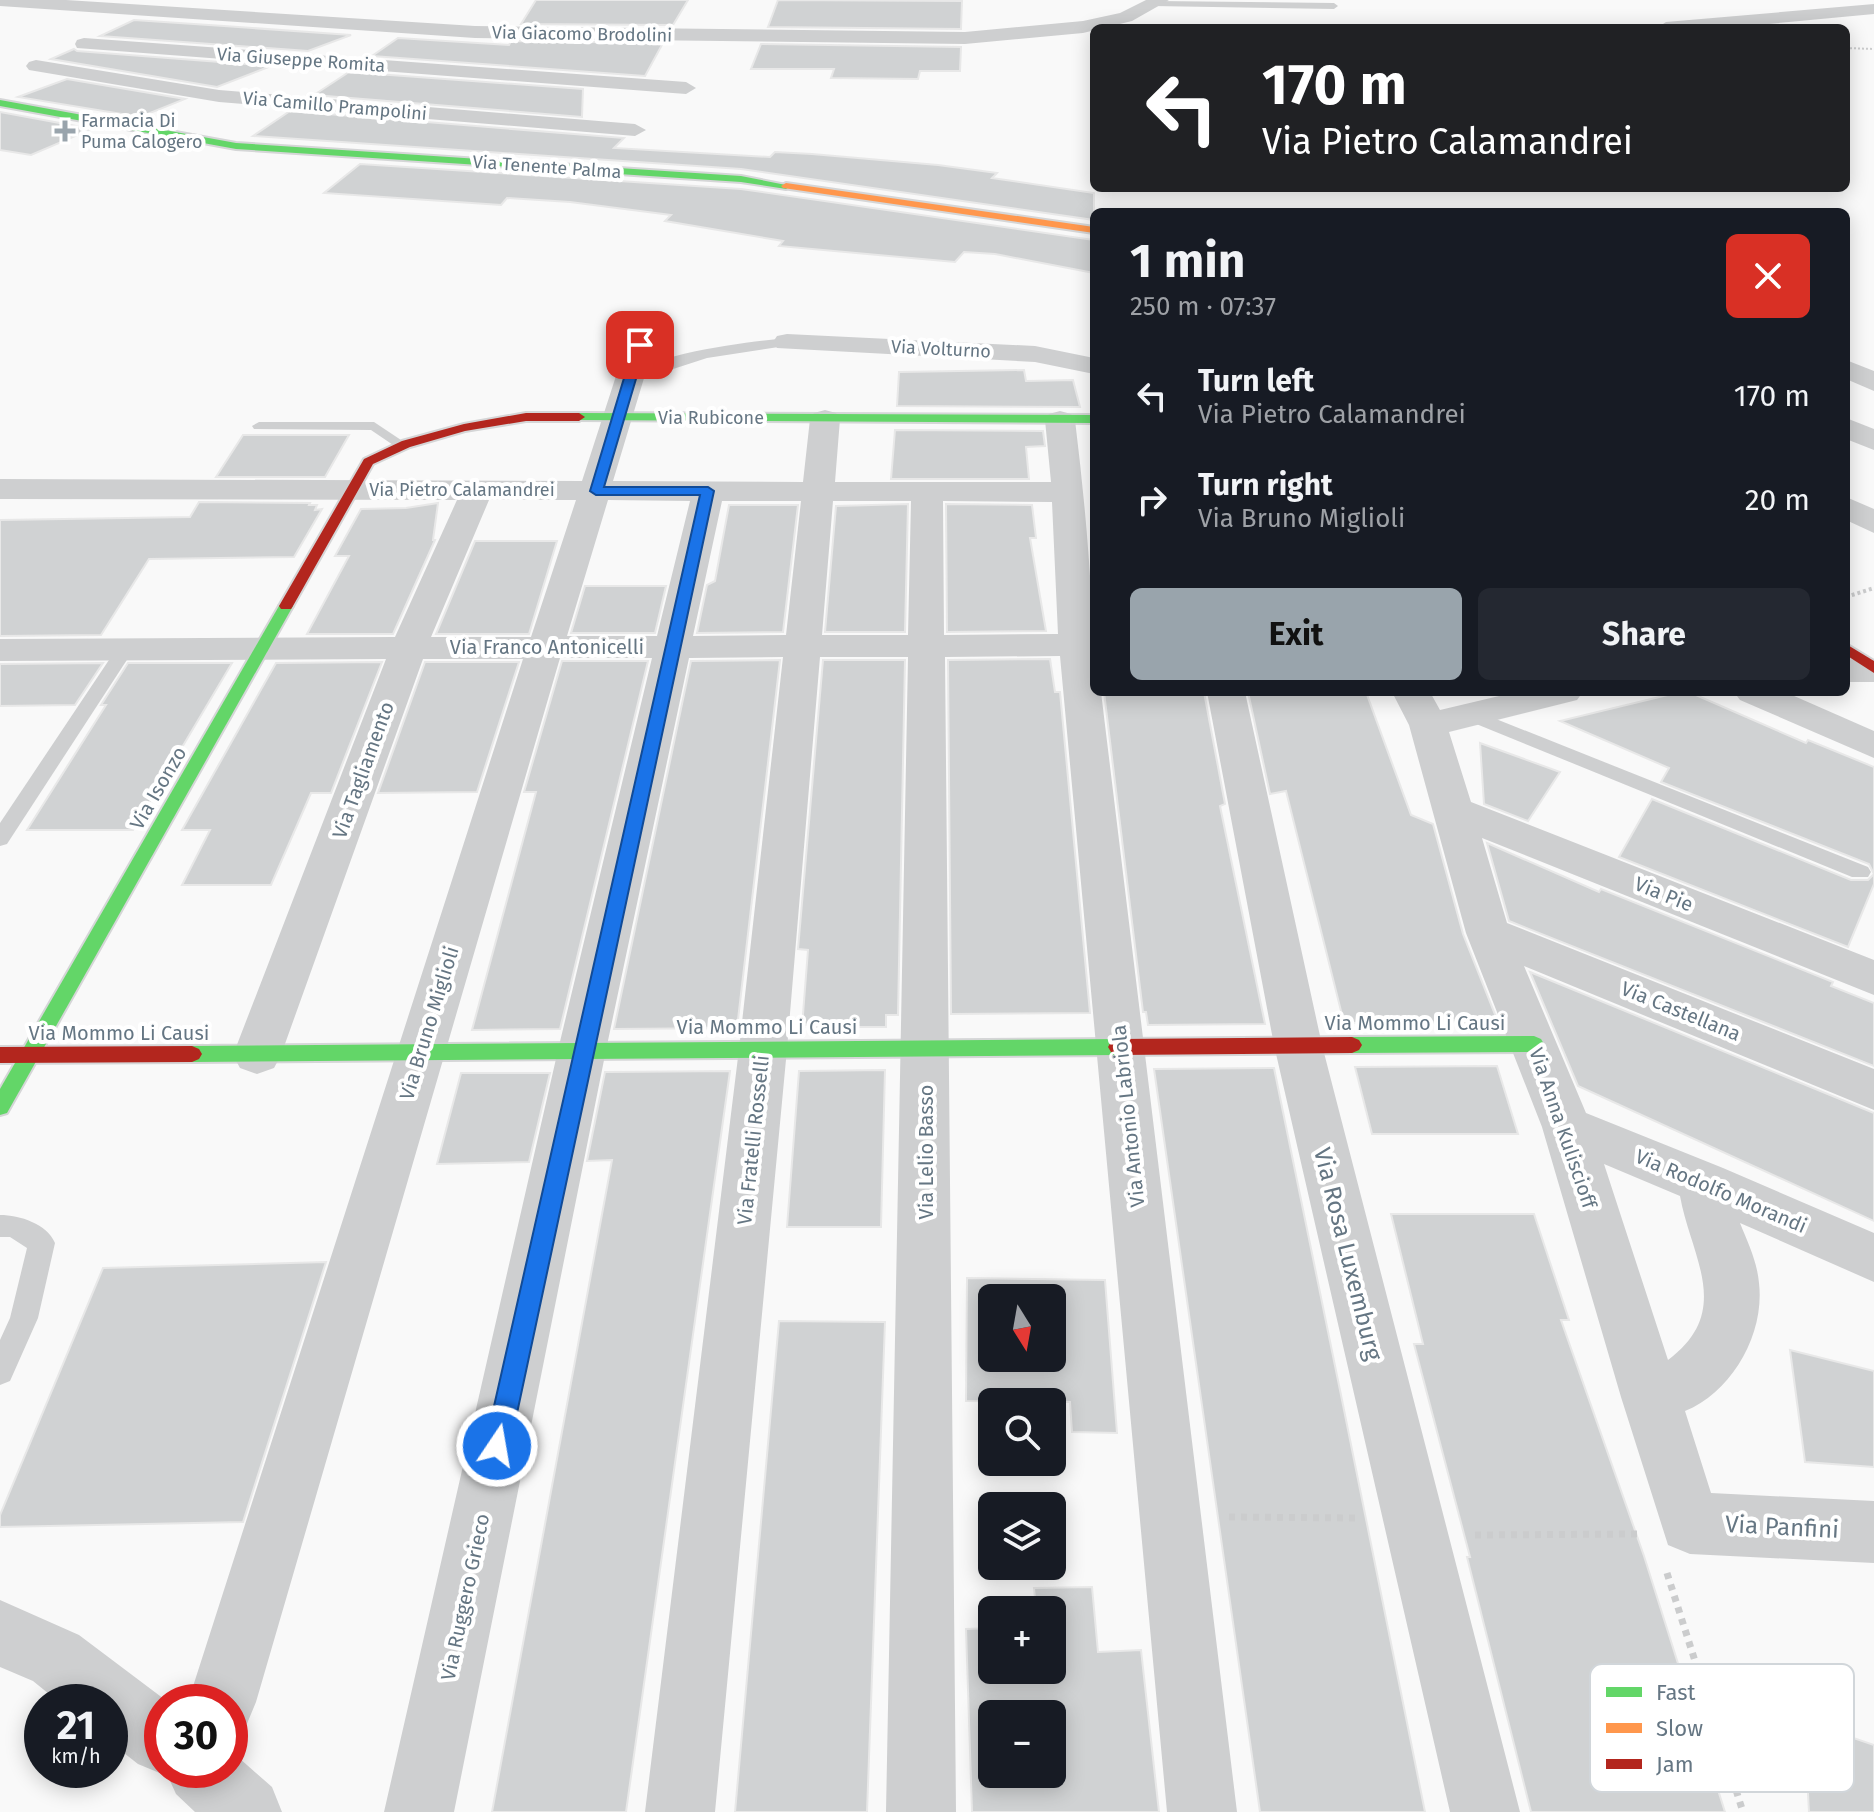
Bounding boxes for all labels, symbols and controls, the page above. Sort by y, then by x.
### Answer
street label: Via Giacomo Brodolini [492,21,672,47]
street label: Via Giuseppe Romita [216,43,386,77]
text: 170 m [1262,52,1407,119]
icon: left [1130,56,1234,160]
street label: Via Camillo Prampolini [242,87,428,125]
place label: Farmacia Di Puma Calogero [81,110,202,153]
text: Via Pietro Calamandrei [1262,120,1633,164]
marker: Farmacia Di Puma Calogero [56,122,74,140]
street label: Via Tenente Palma [472,151,622,183]
text: 1 min [1130,232,1245,290]
button: close [1726,234,1810,318]
text: 250 m · 07:37 [1130,291,1276,322]
pin [606,311,674,379]
icon: arrive [618,323,662,367]
street label: Via Volturno [891,335,991,363]
text: Turn left [1198,363,1314,399]
icon: left [1130,374,1174,418]
text: 170 m [1734,378,1810,414]
text: Via Pietro Calamandrei [1198,399,1466,430]
street label: Via Rubicone [658,407,764,429]
text: Turn right [1198,467,1333,503]
icon: right [1130,478,1174,522]
street label: Via Pietro Calamandrei [369,479,555,501]
text: 20 m [1745,482,1810,518]
text: Via Bruno Miglioli [1198,503,1405,534]
button: Exit [1130,588,1462,680]
button: Share [1478,588,1810,680]
street label: Via Franco Antonicelli [450,635,644,659]
street label: Via Tagliamento [327,698,399,842]
street label: Via Isonzo [125,742,191,834]
street label: Via Pie [1631,871,1697,917]
street label: Via Bruno Miglioli [394,943,464,1103]
street label: Via Castellana [1618,976,1744,1046]
street label: Via Mommo Li Causi [1325,1011,1505,1035]
street label: Via Mommo Li Causi [677,1015,857,1039]
street label: Via Mommo Li Causi [29,1021,209,1045]
street label: Via Antonio Labriola [1106,1024,1150,1208]
street label: Via Anna Kuliscioff [1524,1044,1602,1213]
street label: Via Fratelli Rosselli [732,1054,774,1226]
street label: Via Lelio Basso [914,1085,938,1219]
street label: Via Rodolfo Morandi [1632,1144,1810,1238]
street label: Via Rosa Luxemburg [1308,1145,1388,1364]
north arrow [978,1284,1066,1372]
map controls [978,1284,1066,1788]
button: search [978,1388,1066,1476]
position arrow [455,1404,539,1488]
button: layers [978,1492,1066,1580]
street label: Via Panfini [1724,1510,1840,1544]
street label: Via Ruggero Grieco [436,1511,494,1683]
button: + [978,1596,1066,1684]
legend [1590,1664,1854,1792]
text: Fast [1656,1679,1696,1706]
speed limit sign: 30 [144,1684,248,1788]
button: − [978,1700,1066,1788]
text: 21 [57,1702,95,1750]
text: Slow [1656,1715,1703,1742]
text: km/h [51,1744,101,1768]
text: Jam [1656,1751,1694,1778]

